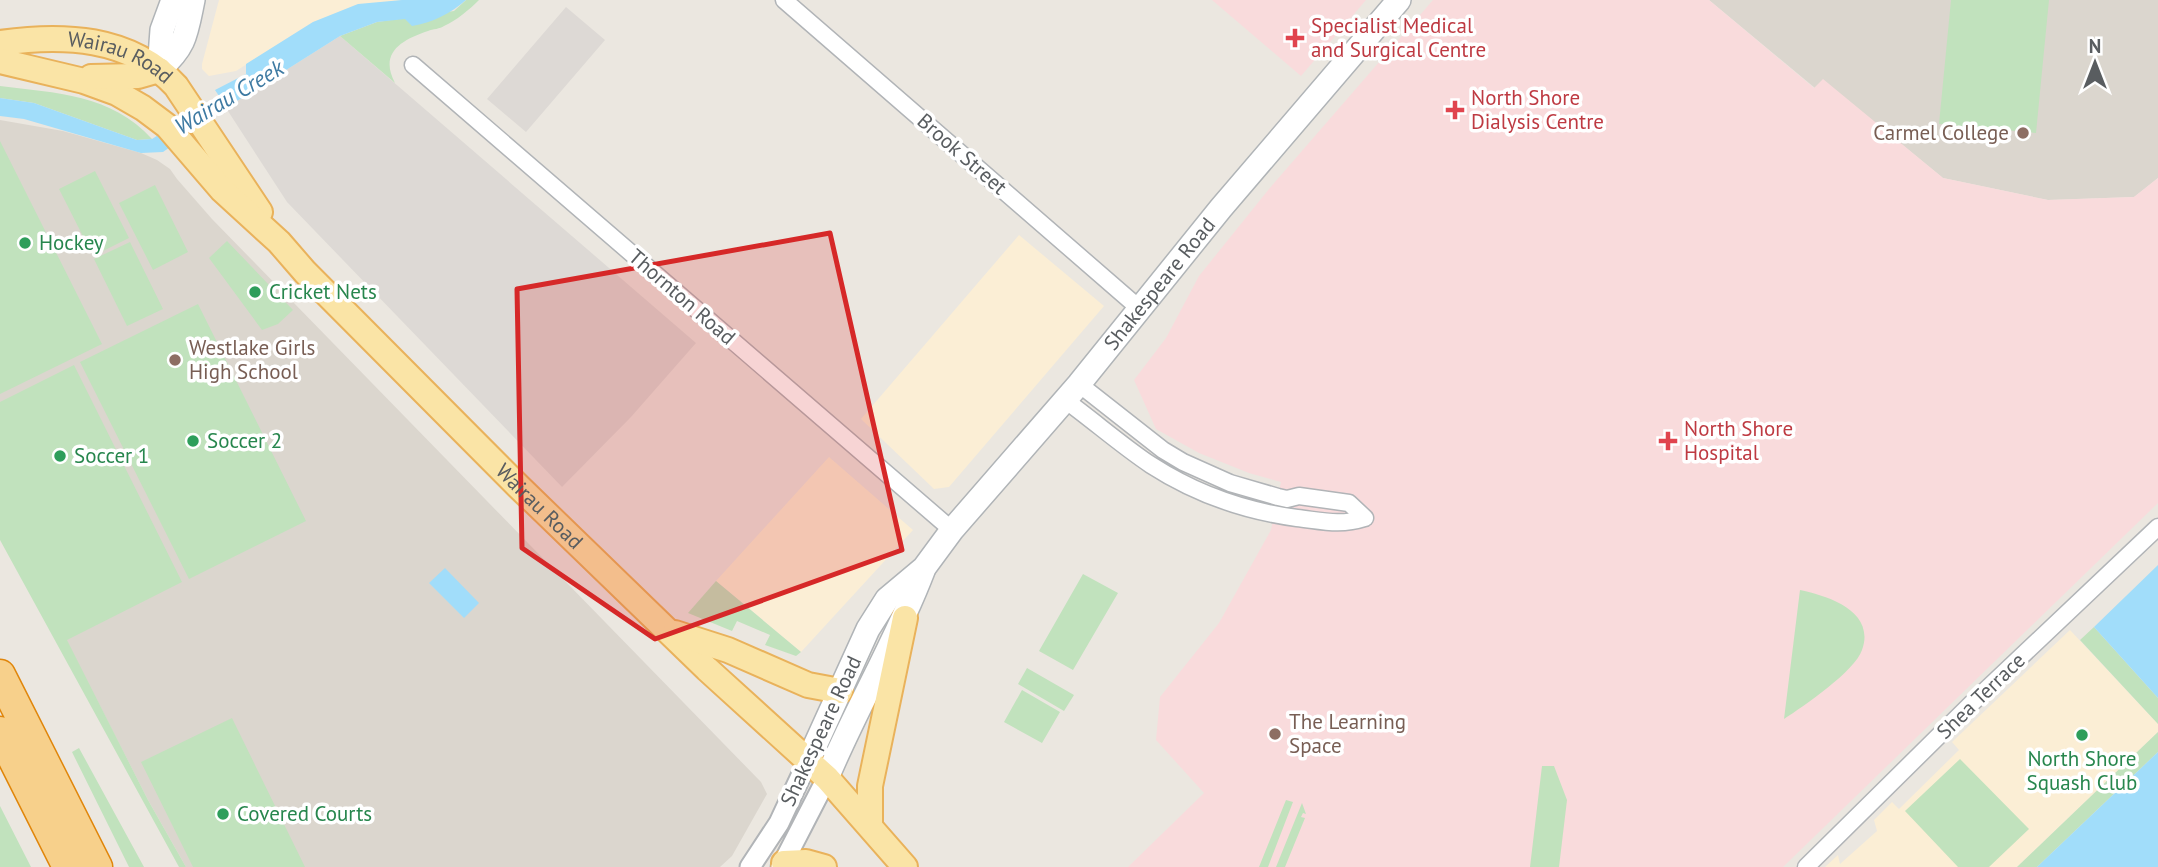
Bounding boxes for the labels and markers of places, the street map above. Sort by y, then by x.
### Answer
place label: Specialist Medical and Surgical Centre [1311,12,1486,63]
marker: Specialist Medical and Surgical Centre [1285,28,1305,48]
place label: North Shore Dialysis Centre [1471,84,1604,135]
marker: North Shore Dialysis Centre [1445,100,1465,120]
place label: Carmel College [1873,119,2009,146]
marker: Carmel College [2015,125,2031,141]
place label: Hockey [39,229,104,256]
marker: Hockey [17,235,33,251]
place label: Cricket Nets [269,278,377,305]
marker: Cricket Nets [247,284,263,300]
place label: Westlake Girls High School [189,334,315,385]
marker: Westlake Girls High School [167,352,183,368]
place label: North Shore Hospital [1684,415,1793,466]
place label: Soccer 2 [207,427,282,454]
marker: North Shore Hospital [1658,431,1678,451]
marker: Soccer 2 [185,433,201,449]
place label: Soccer 1 [74,442,149,469]
marker: Soccer 1 [52,448,68,464]
place label: The Learning Space [1289,708,1406,759]
marker: The Learning Space [1267,726,1283,742]
marker: North Shore Squash Club [2074,727,2090,743]
place label: North Shore Squash Club [2027,745,2137,796]
place label: Covered Courts [237,800,372,827]
marker: Covered Courts [215,806,231,822]

